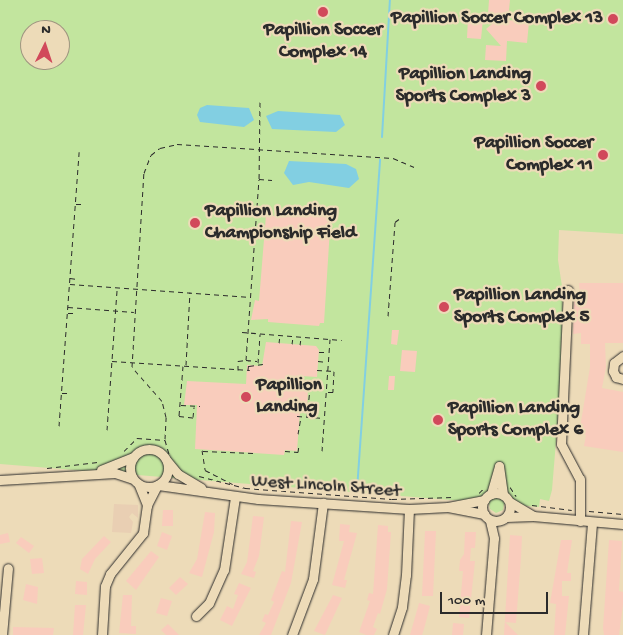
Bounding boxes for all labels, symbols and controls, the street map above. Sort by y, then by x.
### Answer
marker: Papillion Soccer Complex 14 [317,6,329,18]
place label: Papillion Soccer Complex 13 [391,8,603,30]
marker: Papillion Soccer Complex 13 [607,13,619,25]
north arrow [20,20,70,70]
place label: Papillion Soccer Complex 14 [264,20,382,64]
text: N [41,22,51,39]
place label: Papillion Landing Sports Complex 3 [396,64,531,108]
marker: Papillion Landing Sports Complex 3 [535,80,547,92]
place label: Papillion Soccer Complex 11 [475,133,593,177]
marker: Papillion Soccer Complex 11 [597,149,609,161]
place label: Papillion Landing Championship Field [205,201,356,245]
marker: Papillion Landing Championship Field [189,217,201,229]
place label: Papillion Landing Sports Complex 5 [454,285,589,329]
marker: Papillion Landing Sports Complex 5 [438,301,450,313]
place label: Papillion Landing [256,375,322,419]
marker: Papillion Landing [240,391,252,403]
place label: Papillion Landing Sports Complex 6 [448,398,583,442]
marker: Papillion Landing Sports Complex 6 [432,414,444,426]
street label: West Lincoln Street [250,470,402,504]
scale bar [443,582,550,614]
text: 100 m [448,592,485,610]

